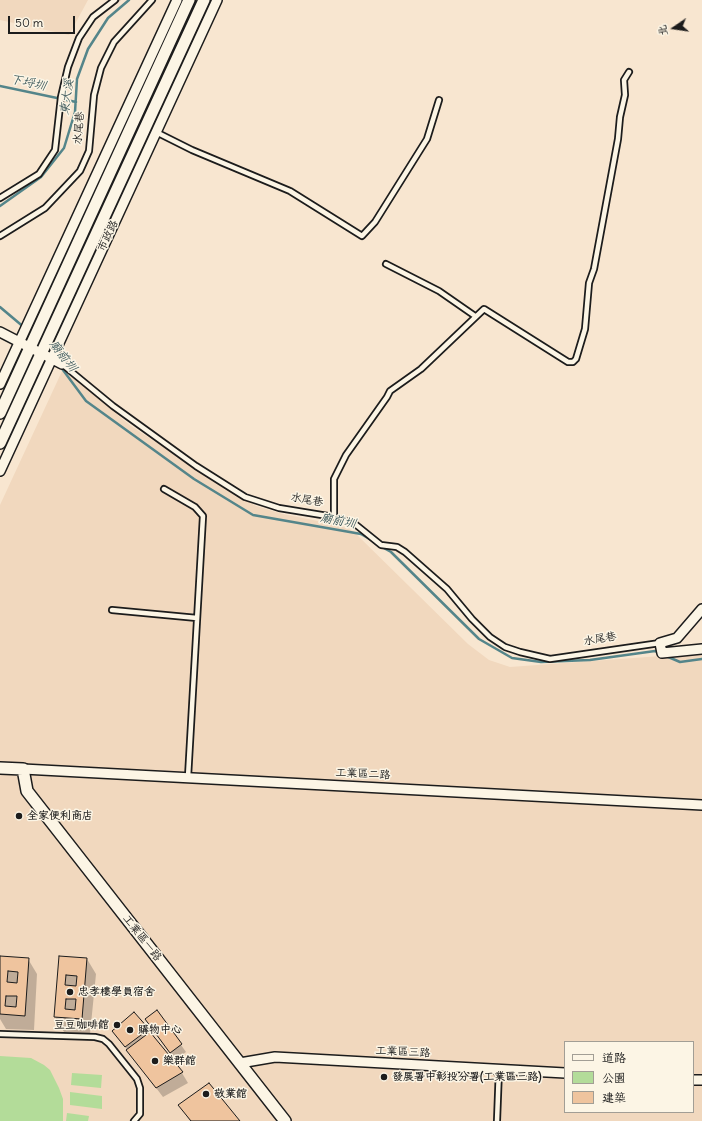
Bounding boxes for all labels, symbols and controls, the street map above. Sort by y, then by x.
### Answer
scale bar [10,8,77,34]
north arrow [654,8,694,48]
text: 50 m [15,15,43,30]
text: 北 [654,24,670,38]
water label: 下埒圳 [9,72,47,94]
water label: 東大溪 [57,78,77,116]
street label: 水尾巷 [71,111,87,145]
street label: 市政路 [95,218,121,254]
water label: 廟前圳 [46,337,80,375]
street label: 水尾巷 [290,491,324,509]
water label: 廟前圳 [319,511,357,531]
street label: 水尾巷 [583,630,617,648]
street label: 工業區二路 [335,766,391,782]
place label: 全家便利商店 [27,809,93,823]
marker: 全家便利商店 [14,811,24,821]
street label: 工業區一路 [120,912,164,964]
place label: 忠孝樓學員宿舍 [78,985,155,999]
marker: 忠孝樓學員宿舍 [65,987,75,997]
place label: 豆豆咖啡館 [54,1018,109,1032]
marker: 豆豆咖啡館 [112,1020,122,1030]
place label: 購物中心 [138,1023,182,1037]
marker: 購物中心 [125,1025,135,1035]
legend [564,1041,694,1113]
street label: 工業區三路 [375,1044,431,1060]
text: 道路 [602,1050,626,1065]
place label: 樂群館 [163,1054,196,1068]
marker: 樂群館 [150,1056,160,1066]
place label: 發展署中彰投分署(工業區三路) [392,1070,542,1084]
text: 公園 [602,1070,626,1085]
marker: 發展署中彰投分署(工業區三路) [379,1072,389,1082]
place label: 敬業館 [214,1087,247,1101]
marker: 敬業館 [201,1089,211,1099]
text: 建築 [602,1090,626,1105]

